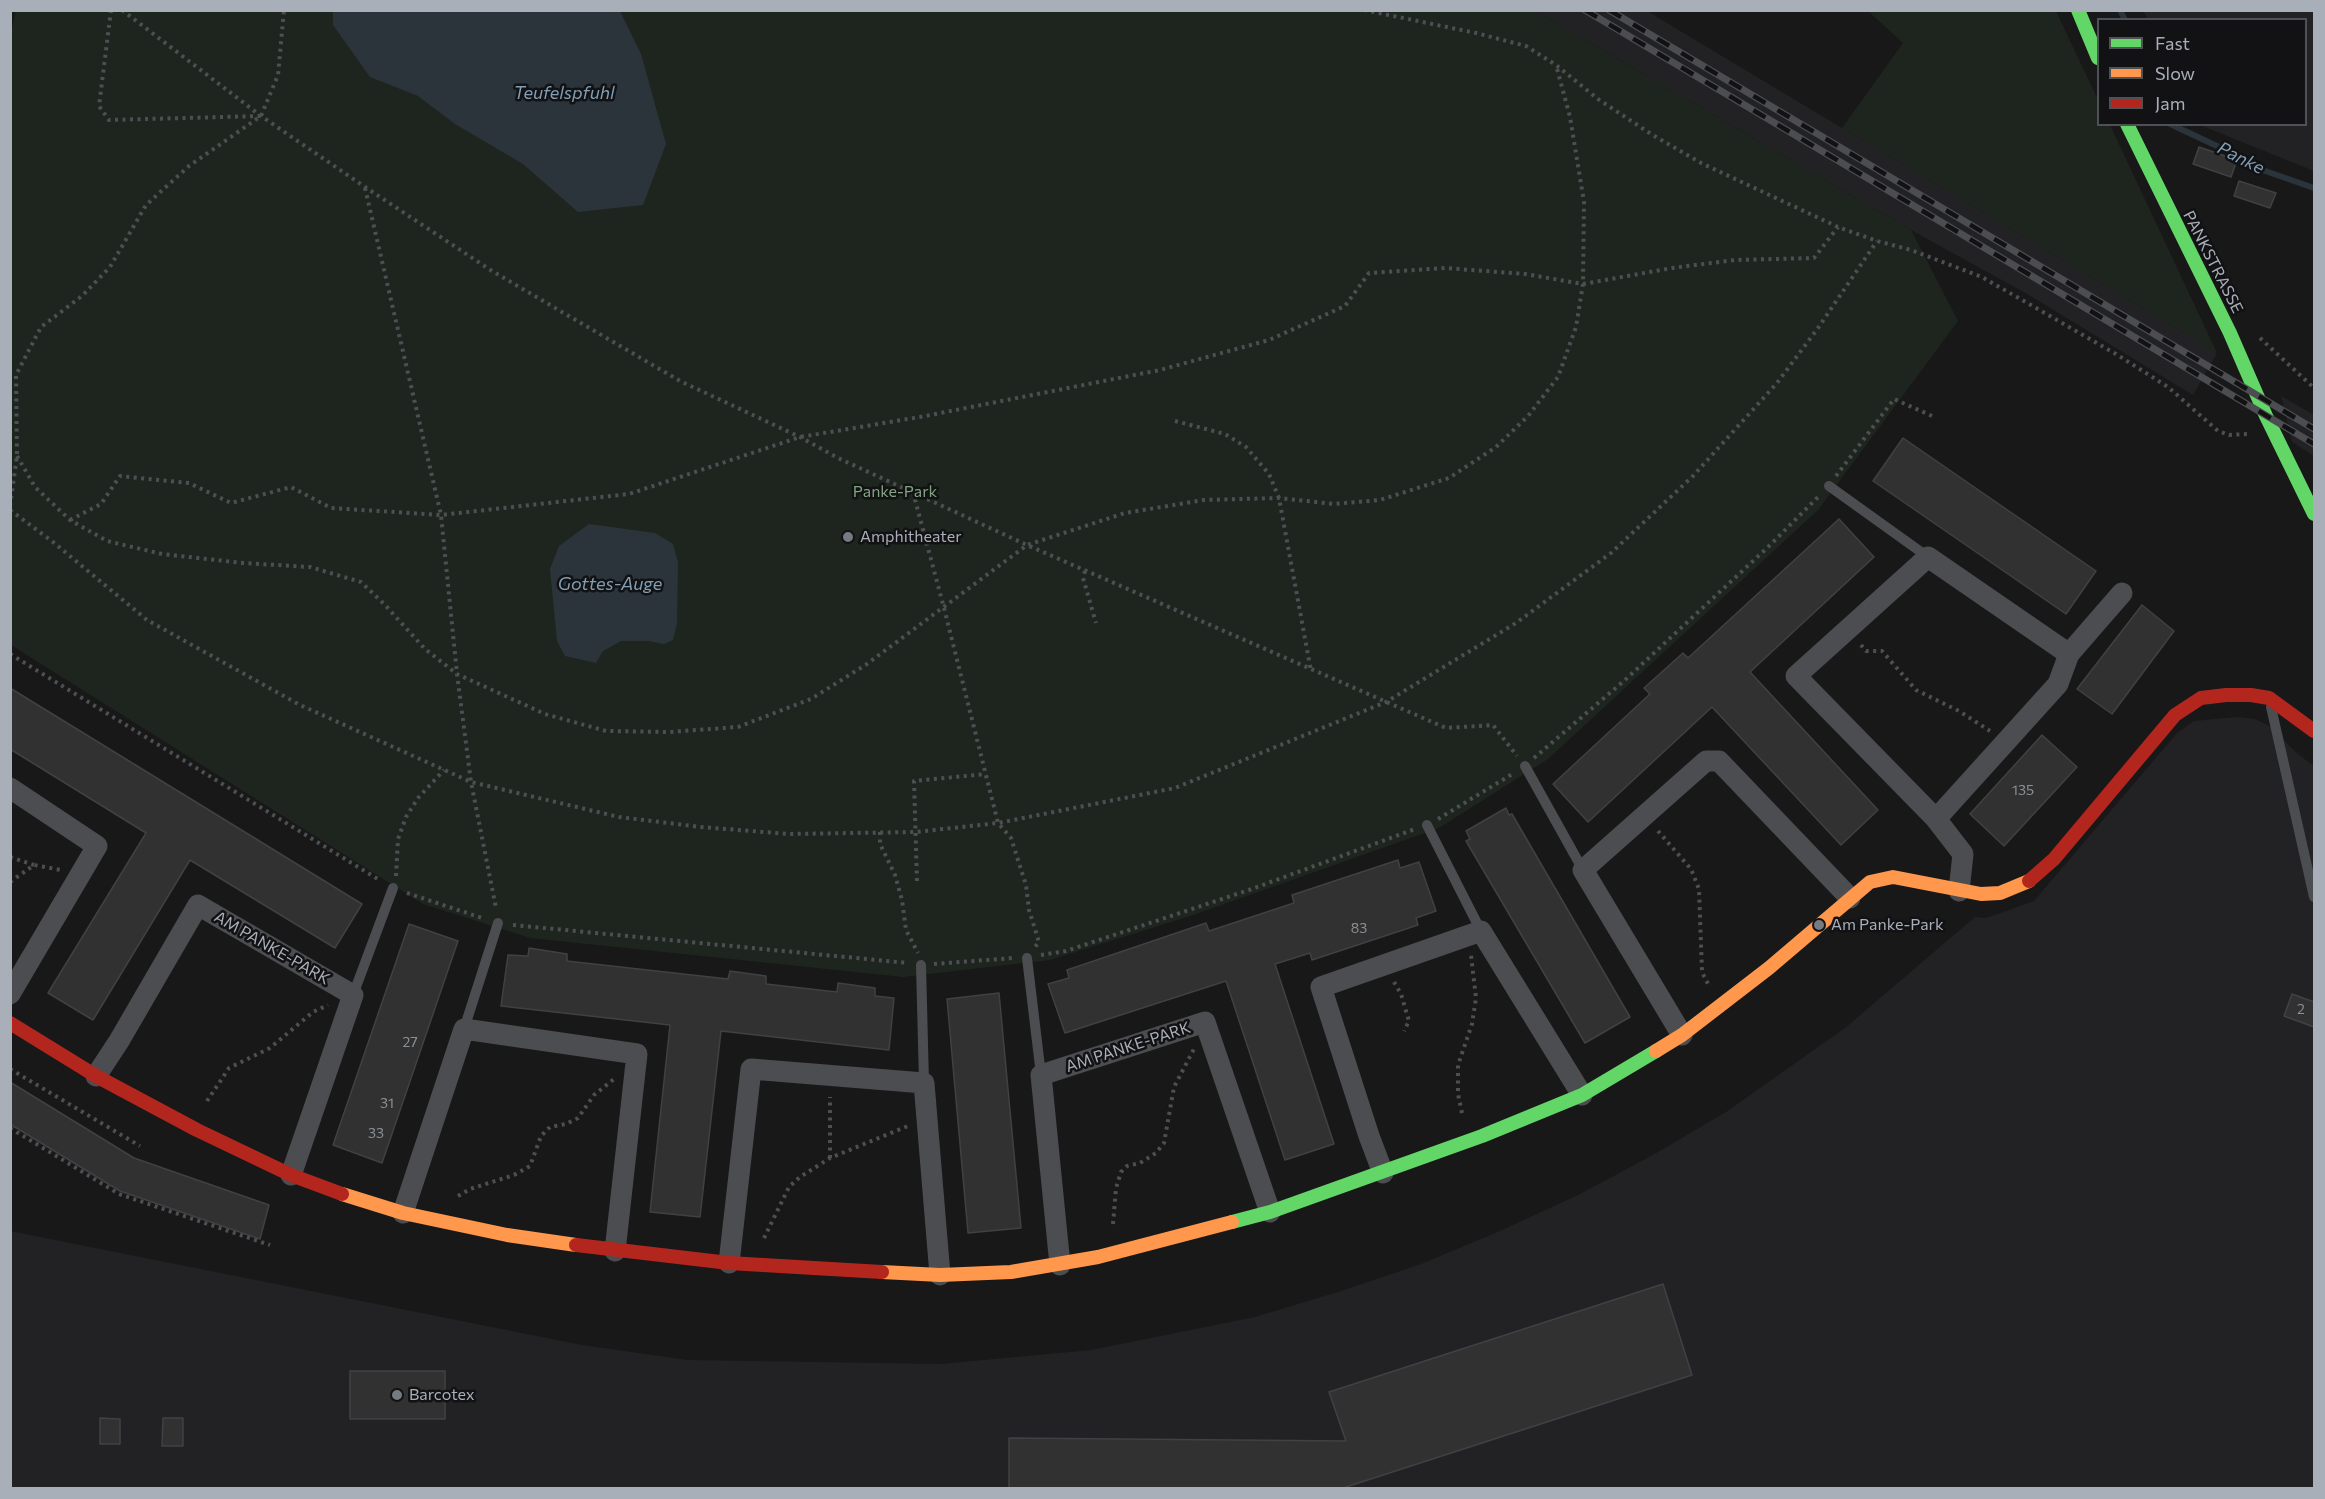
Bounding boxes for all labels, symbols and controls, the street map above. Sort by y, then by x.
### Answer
legend [2097,18,2307,126]
text: Fast [2155,32,2190,54]
text: Slow [2155,62,2195,84]
water label: Teufelspfuhl [513,82,615,104]
text: Jam [2155,92,2185,114]
water label: Panke [2214,137,2268,179]
street label: PANKSTRASSE [2179,208,2247,316]
park label: Panke-Park [853,482,937,502]
place label: Amphitheater [860,527,962,547]
marker: Amphitheater [841,530,855,544]
water label: Gottes-Auge [558,573,662,595]
house number: 135 [2012,782,2034,798]
street label: AM PANKE-PARK [211,907,333,989]
place label: Am Panke-Park [1831,915,1944,935]
marker: Am Panke-Park [1812,918,1826,932]
house number: 83 [1351,920,1367,936]
house number: 2 [2297,1001,2305,1017]
street label: AM PANKE-PARK [1063,1018,1193,1076]
house number: 27 [402,1034,418,1050]
house number: 31 [380,1095,394,1111]
house number: 33 [368,1125,384,1141]
place label: Barcotex [409,1385,475,1405]
marker: Barcotex [390,1388,404,1402]

